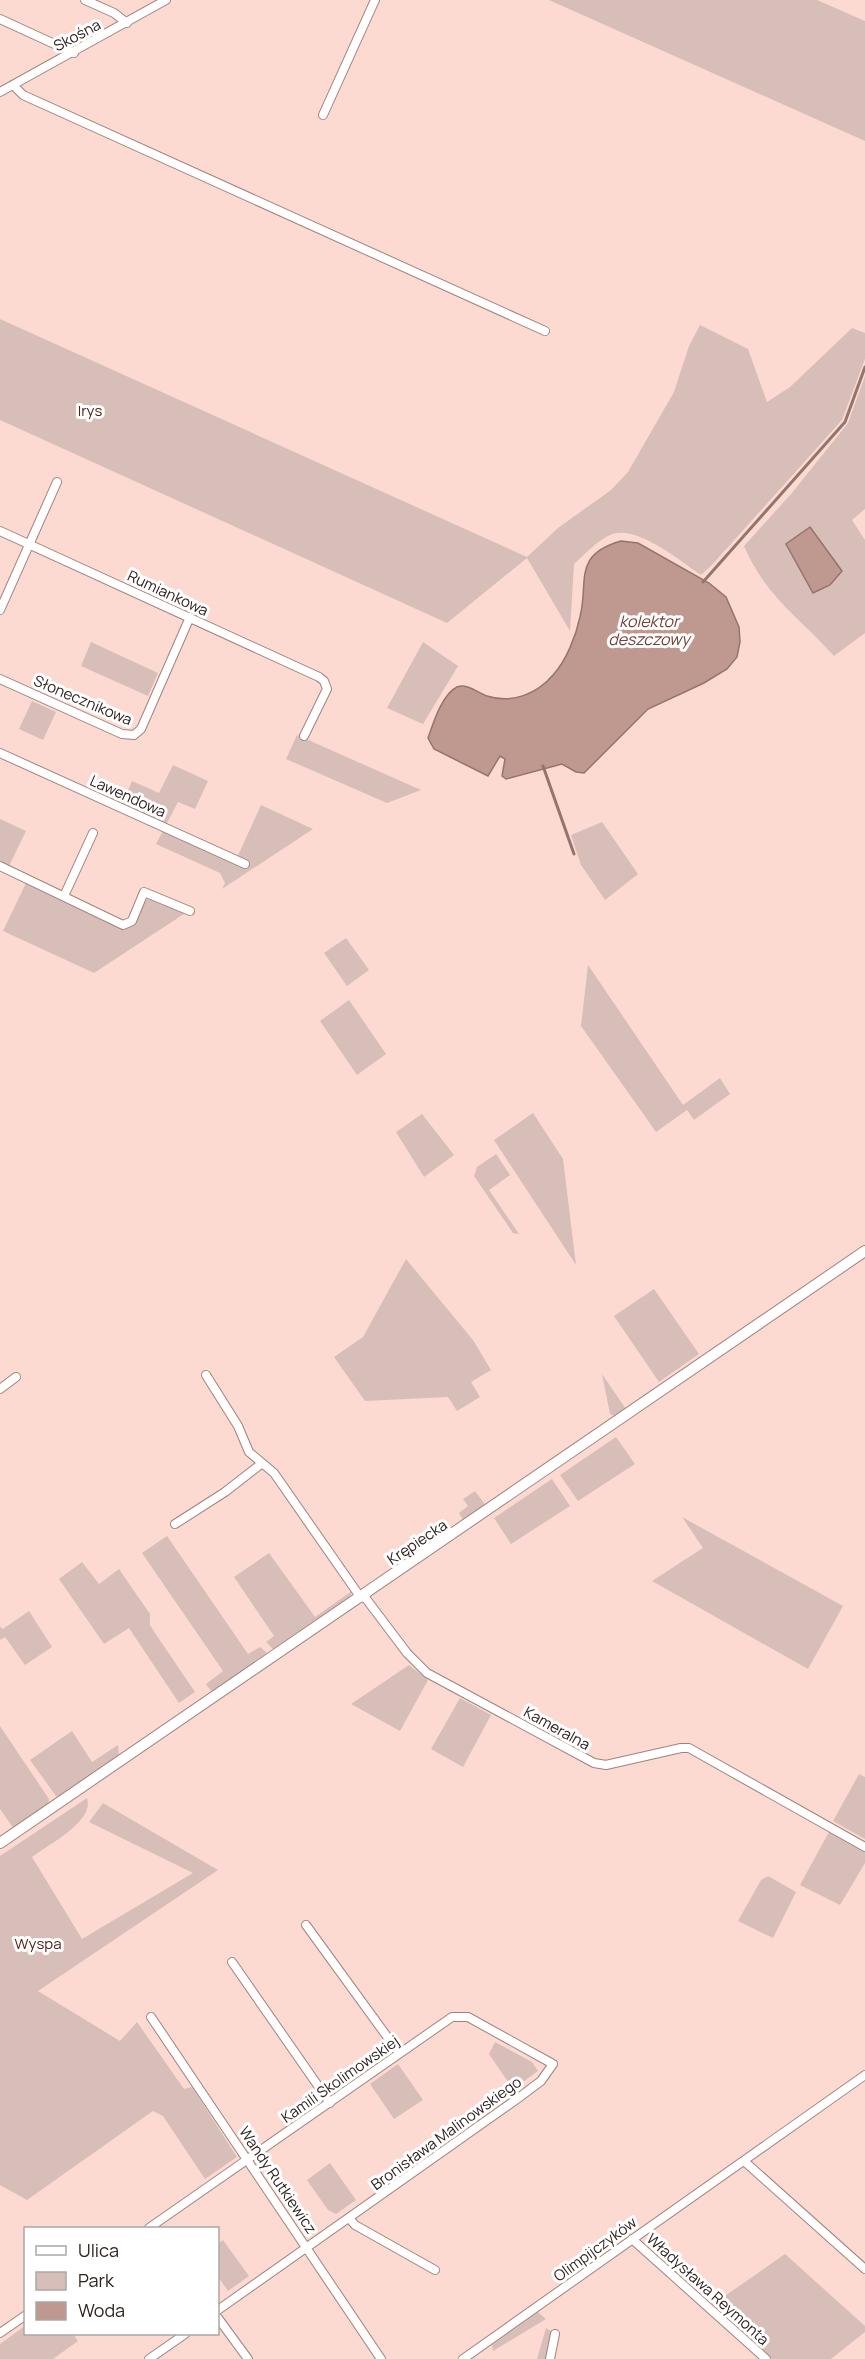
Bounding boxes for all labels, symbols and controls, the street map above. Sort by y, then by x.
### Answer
street label: Skośna [50,14,104,56]
park label: Irys [78,400,102,421]
street label: Rumiankowa [124,565,212,621]
water label: kolektor deszczowy [608,610,692,650]
street label: Słonecznikowa [31,670,135,730]
street label: Lawendowa [87,770,169,822]
street label: Krępiecka [383,1514,451,1570]
street label: Kameralna [520,1701,594,1755]
park label: Wyspa [14,1933,62,1954]
street label: Kamili Skolimowskiej [277,2030,403,2128]
street label: Bronisława Malinowskiego [366,2071,526,2195]
street label: Wandy Rutkiewicz [234,2122,322,2238]
street label: Olimpijczyków [549,2211,641,2286]
legend [24,2227,219,2335]
street label: Władysława Reymonta [642,2228,774,2350]
text: Ulica [78,2238,119,2262]
text: Park [78,2268,115,2292]
text: Woda [78,2298,125,2322]

